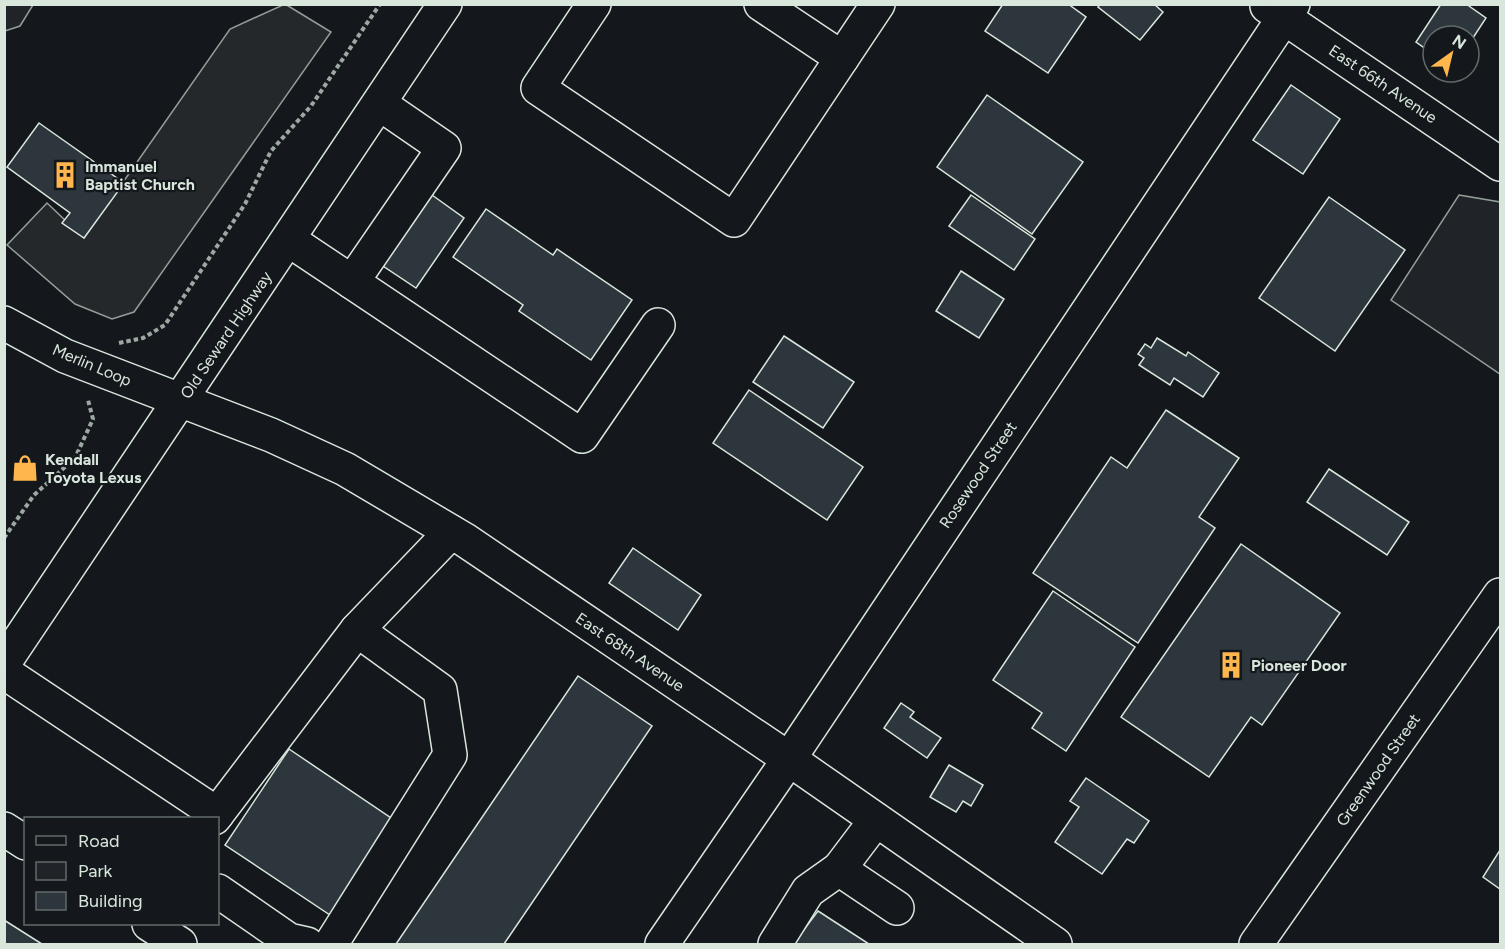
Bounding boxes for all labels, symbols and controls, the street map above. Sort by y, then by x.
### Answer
north arrow [1421,24,1481,84]
text: N [1449,31,1470,53]
street label: East 66th Avenue [1325,41,1441,127]
place label: Immanuel Baptist Church [85,157,195,194]
building icon: Immanuel Baptist Church [50,160,80,190]
street label: Old Seward Highway [176,267,276,402]
street label: Merlin Loop [50,340,134,390]
street label: Rosewood Street [935,418,1021,532]
place label: Kendall Toyota Lexus [45,450,142,487]
shop icon: Kendall Toyota Lexus [10,453,40,483]
street label: East 68th Avenue [572,609,688,696]
building icon: Pioneer Door [1216,650,1246,680]
place label: Pioneer Door [1251,656,1347,675]
street label: Greenwood Street [1332,710,1424,830]
legend [24,817,219,925]
text: Road [78,830,119,852]
text: Park [78,860,113,882]
text: Building [78,890,143,912]

